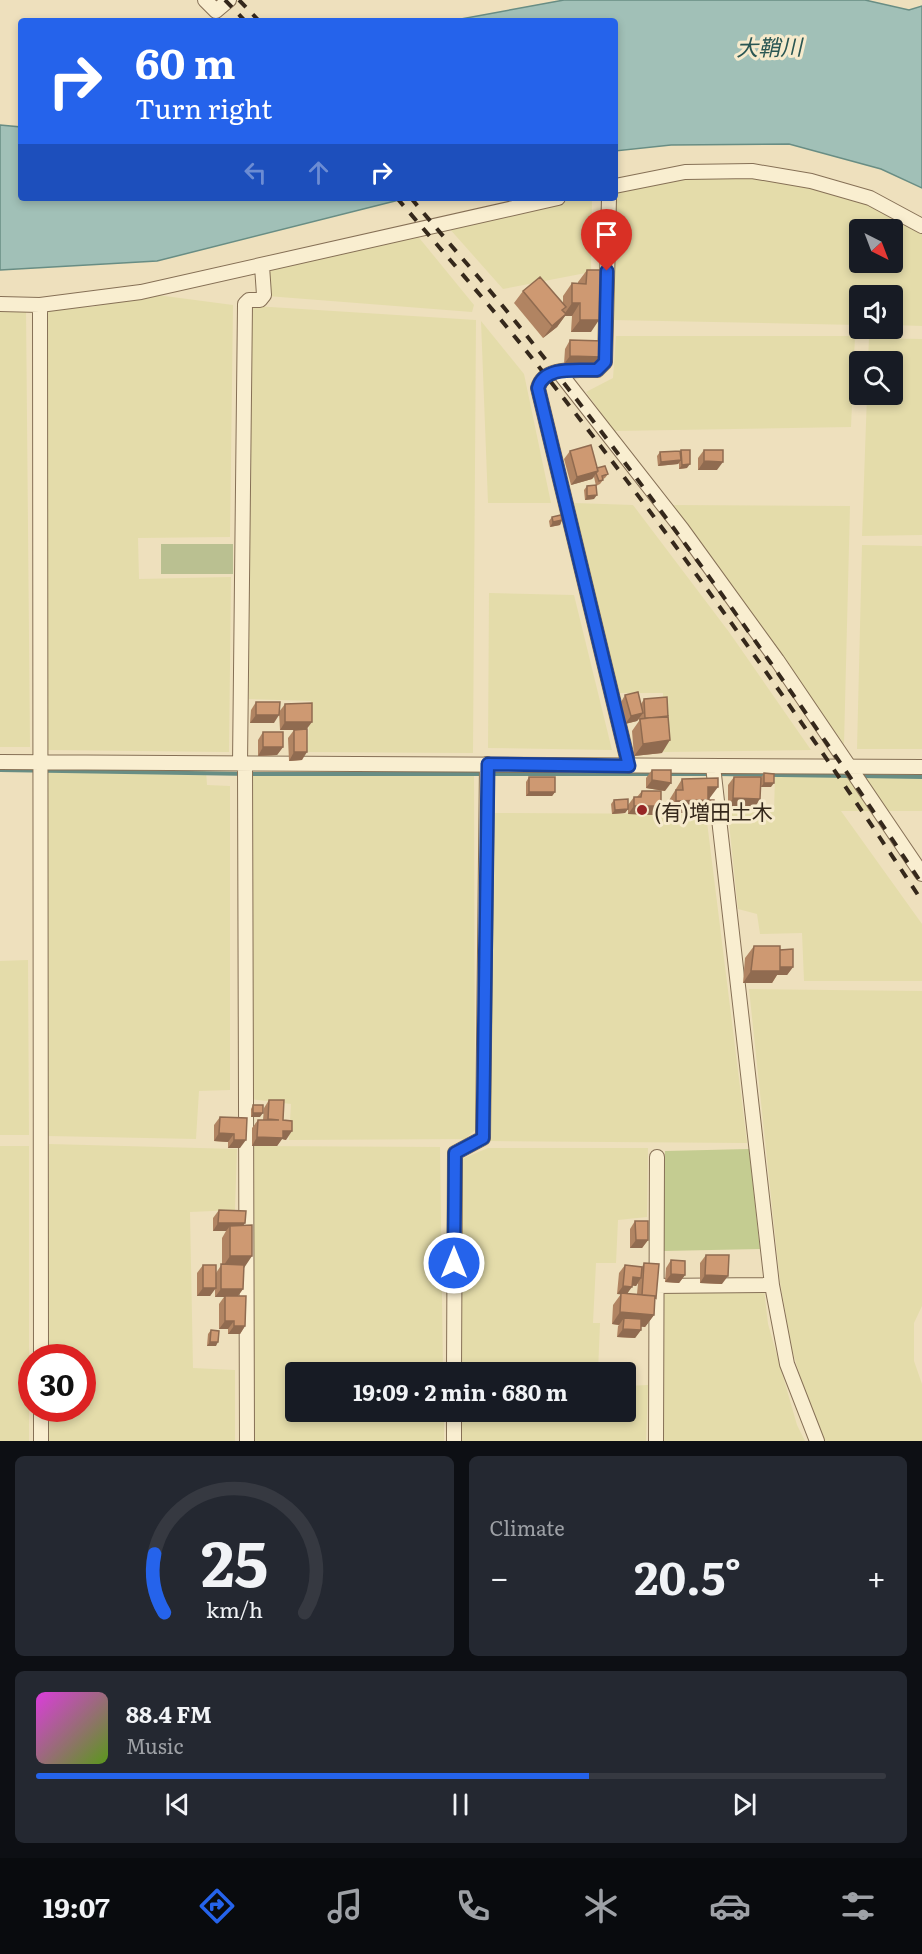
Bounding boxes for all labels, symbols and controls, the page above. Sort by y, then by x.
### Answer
water label: 大鞘川 [736,29,804,63]
text: 60 m [135,30,236,92]
icon: right [36,42,114,120]
text: Turn right [135,87,272,127]
icon: left [239,156,272,189]
icon: ahead [302,156,335,189]
icon: right [365,156,398,189]
pin [581,209,632,271]
icon: arrive [590,218,623,251]
north arrow [849,219,903,273]
map controls [849,219,903,405]
button: sound [849,285,903,339]
button: search [849,351,903,405]
place label: (有)増田土木 [654,795,773,826]
marker: (有)増田土木 [635,803,649,817]
position arrow [422,1231,486,1295]
speed limit sign: 30 [18,1344,96,1422]
text: 19:09 · 2 min · 680 m [353,1375,568,1408]
text: Climate [490,1512,565,1542]
text: 25 [201,1514,268,1606]
text: 20.5° [634,1542,741,1609]
text: − [490,1551,509,1600]
text: + [867,1551,886,1600]
text: km/h [206,1593,263,1625]
text: 88.4 FM [126,1697,212,1730]
text: Music [126,1730,183,1760]
icon: previous [161,1788,194,1821]
icon: pause [444,1788,477,1821]
icon: next [728,1788,761,1821]
icon: directions [196,1885,238,1927]
icon: music [324,1885,366,1927]
icon: phone [452,1885,494,1927]
icon: climate [580,1885,622,1927]
icon: car [709,1885,751,1927]
icon: filters [837,1885,879,1927]
text: 19:07 [43,1886,110,1926]

